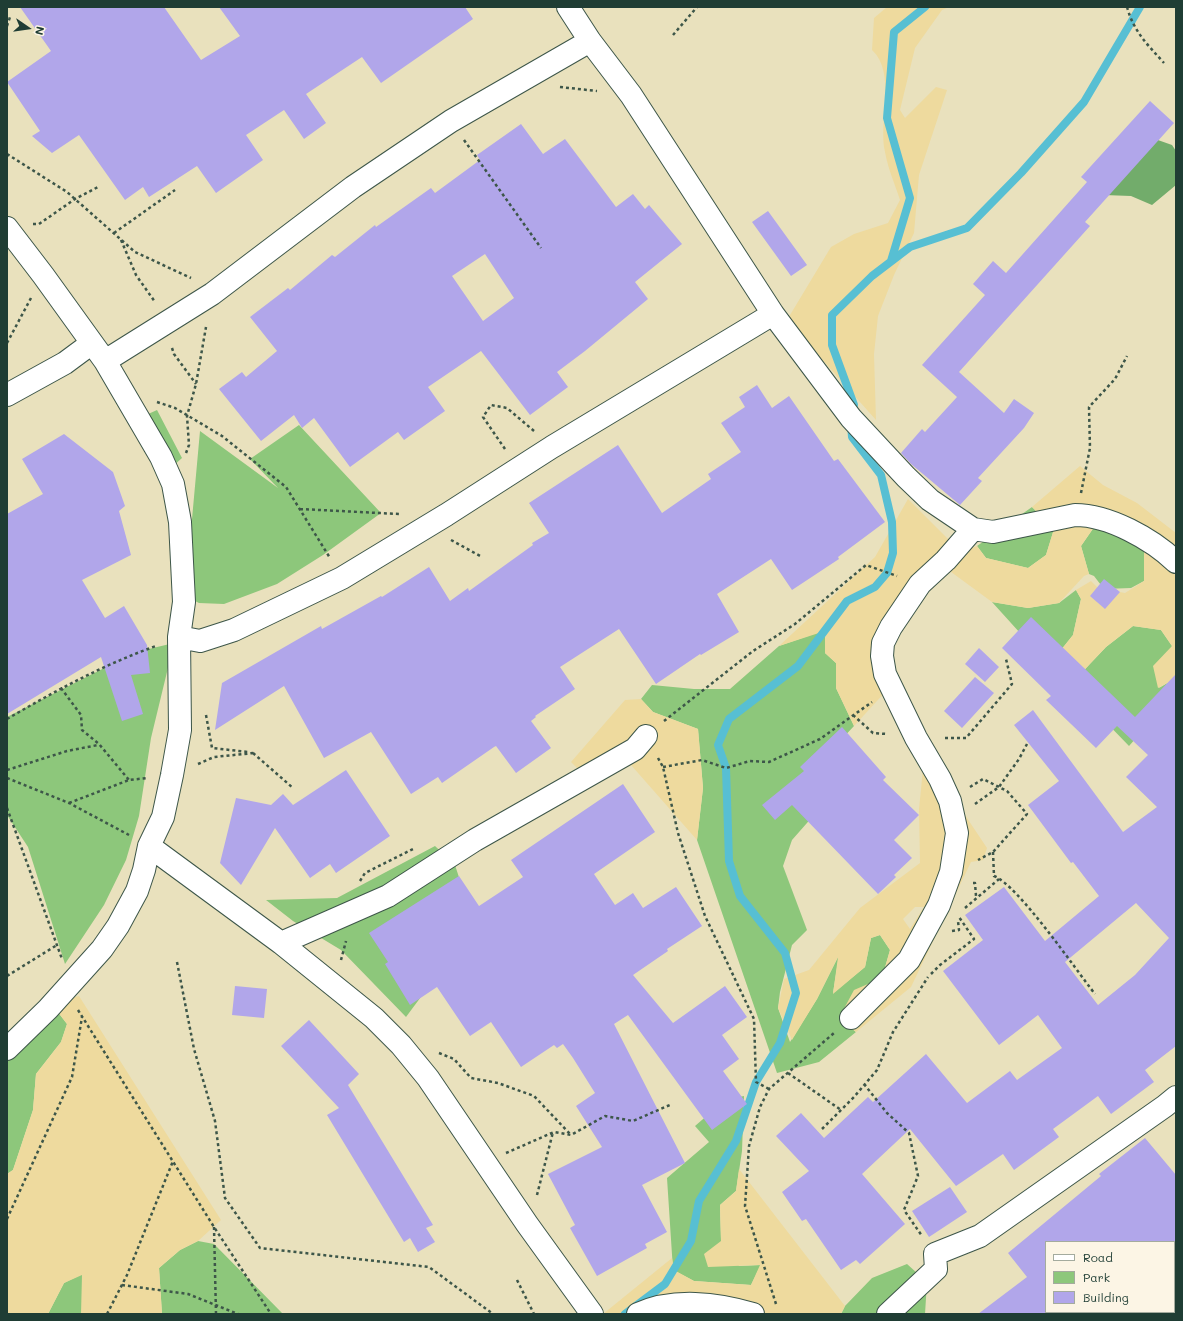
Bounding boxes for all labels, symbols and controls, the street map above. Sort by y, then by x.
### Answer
north arrow [8,8,48,48]
text: N [32,25,48,37]
legend [1045,1241,1175,1313]
text: Road [1083,1249,1113,1265]
text: Park [1083,1269,1110,1285]
text: Building [1083,1289,1129,1305]

